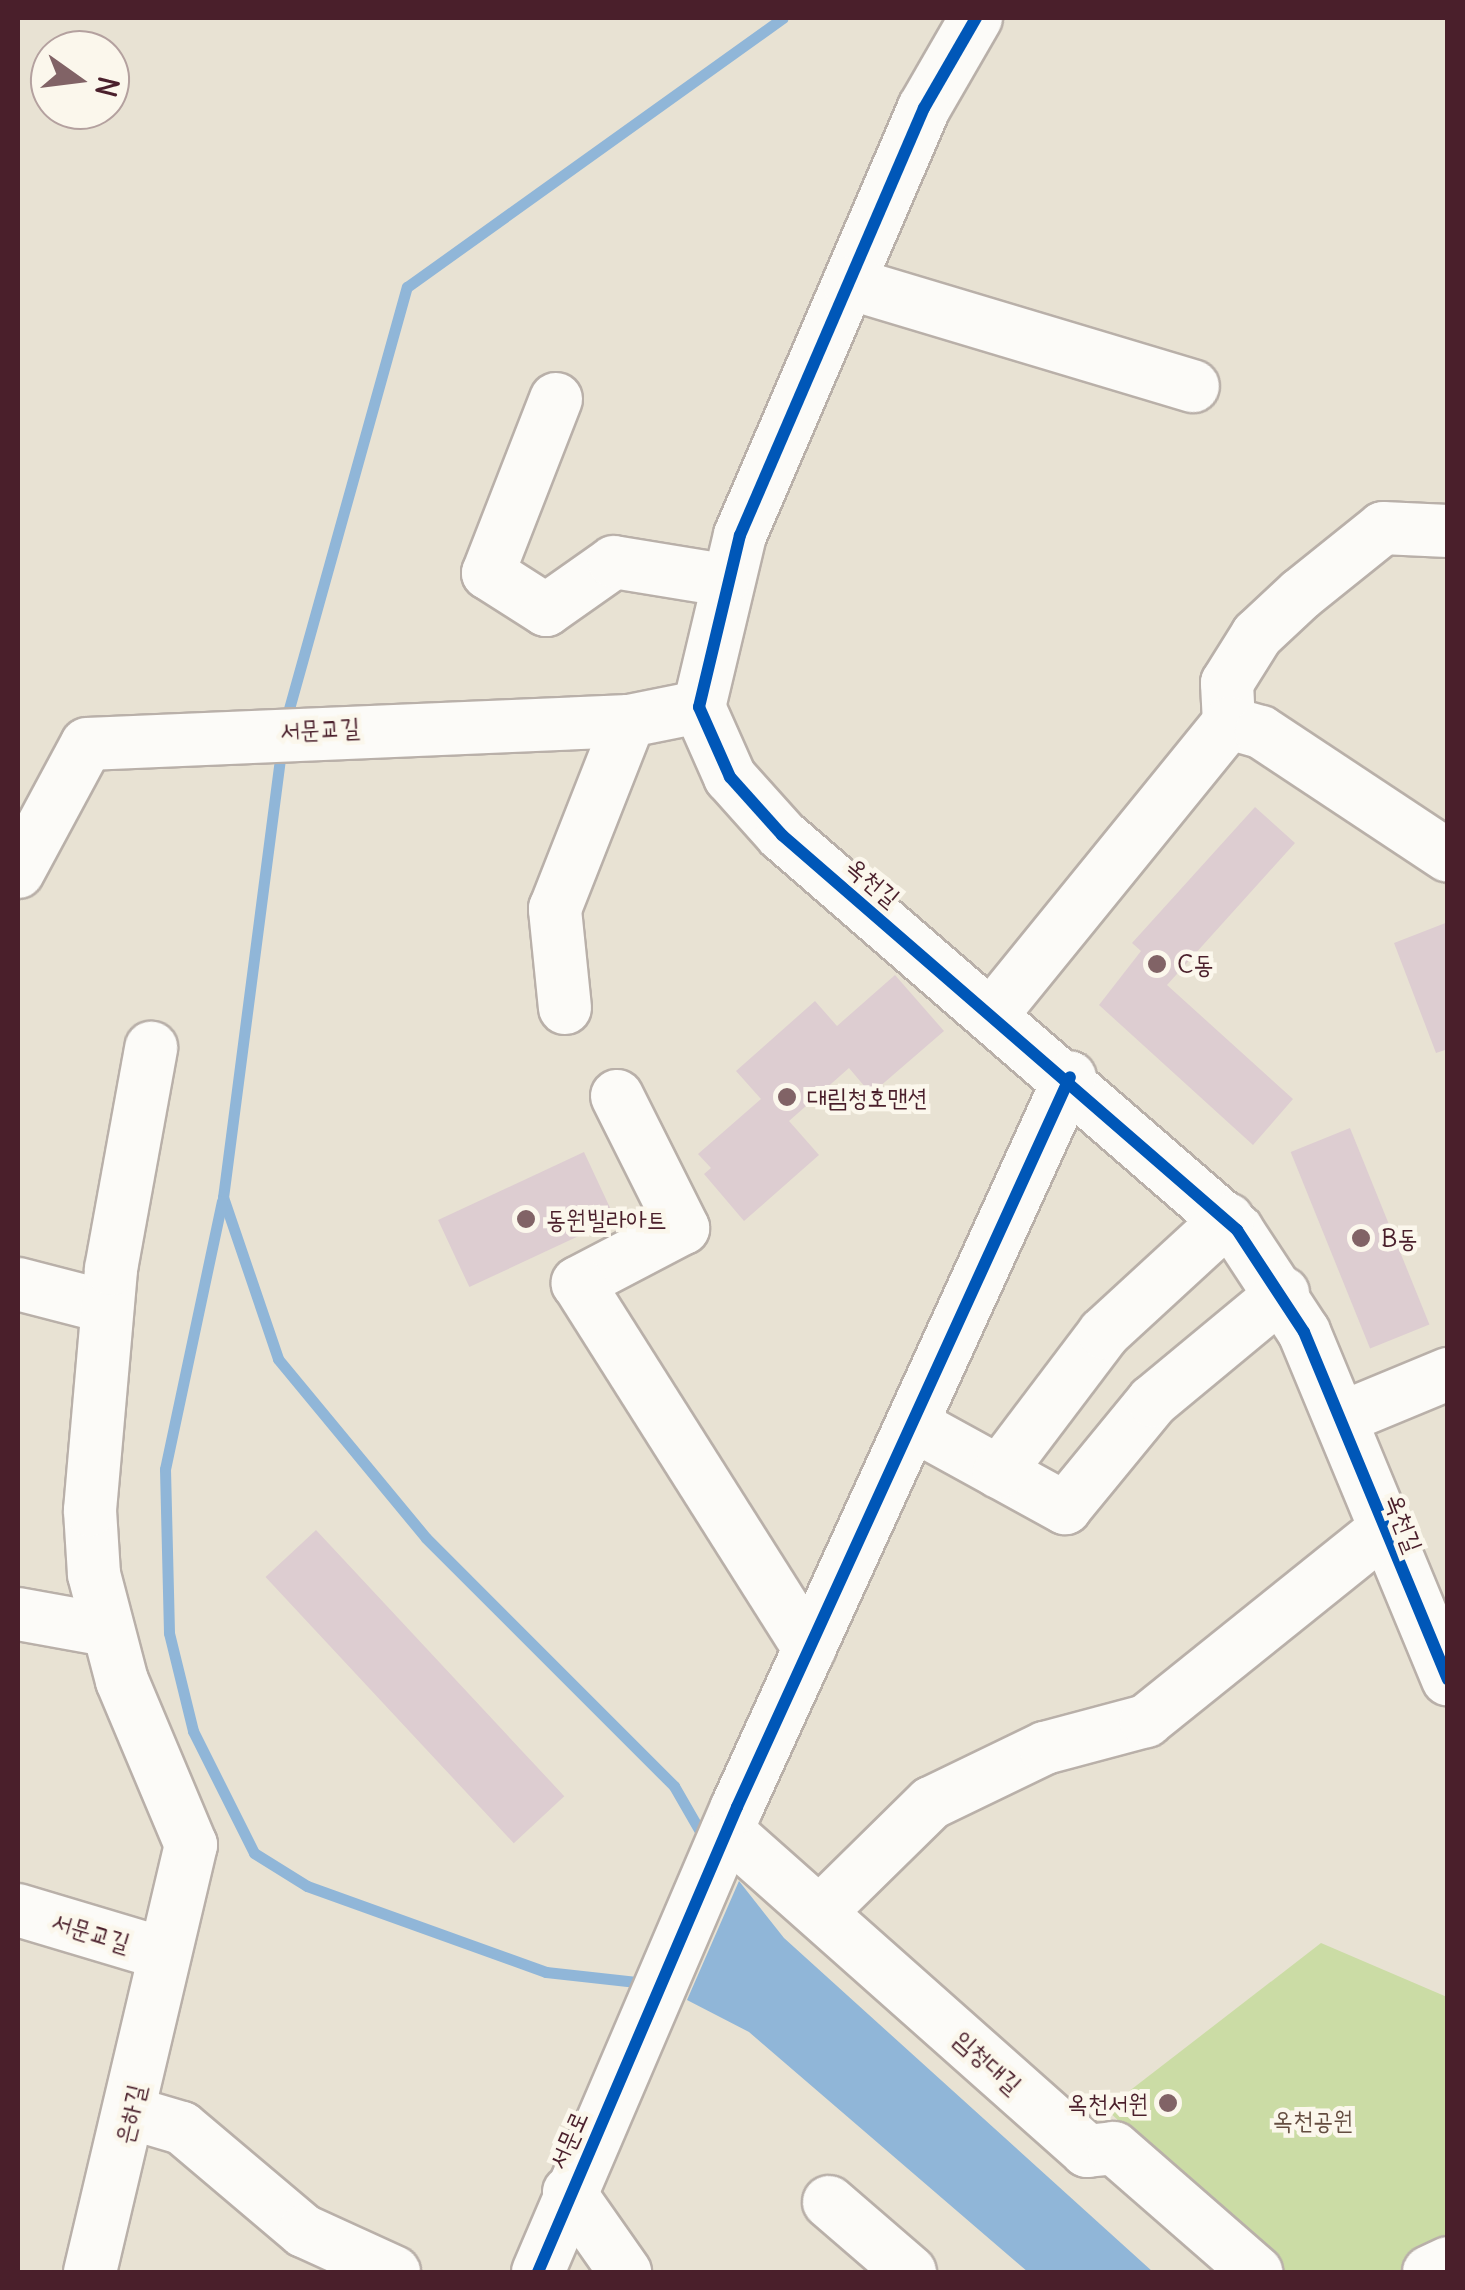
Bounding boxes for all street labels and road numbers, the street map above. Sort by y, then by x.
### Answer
street label: 서문교길 [279,712,361,746]
street label: 옥천길 [840,851,906,913]
street label: 옥천길 [1379,1489,1429,1557]
street label: 서문교길 [48,1906,134,1958]
street label: 임청대길 [948,2024,1028,2100]
street label: 은하길 [109,2081,151,2147]
street label: 서문로 [542,2106,594,2174]

